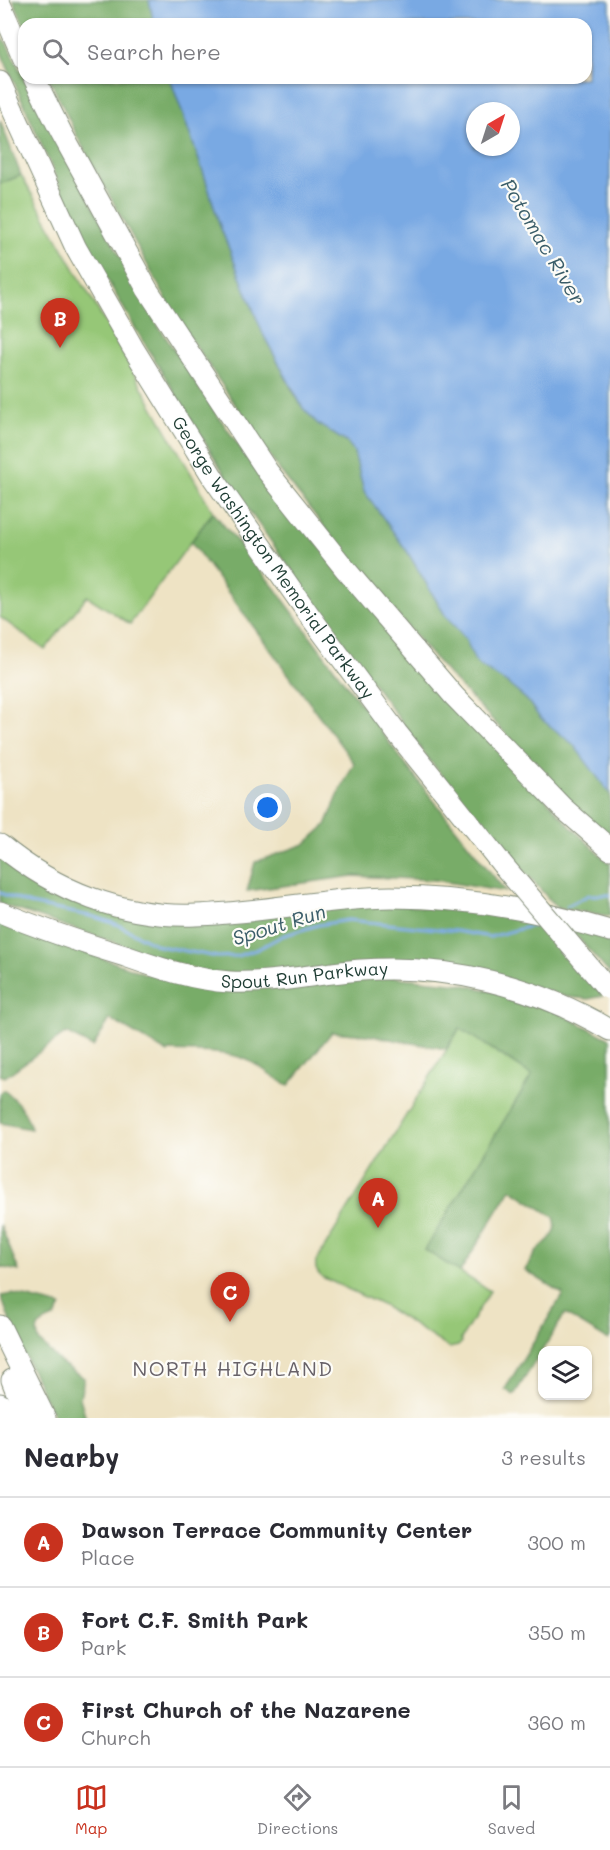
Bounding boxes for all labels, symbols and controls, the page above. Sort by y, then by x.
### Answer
search box [18,18,592,84]
icon: search [39,35,72,68]
text: Search here [87,37,221,66]
north arrow [466,102,520,156]
water label: Potomac River [496,173,592,310]
pin: B [40,298,80,348]
street label: George Washington Memorial Parkway [167,411,381,704]
your location [253,793,282,822]
water label: Spout Run [229,898,329,951]
street label: Spout Run Parkway [220,956,388,993]
pin: A [358,1178,398,1228]
pin: C [210,1272,250,1322]
map controls [538,1346,592,1400]
button: layers [538,1346,592,1400]
district label: NORTH HIGHLAND [132,1355,334,1381]
text: Nearby [24,1440,119,1474]
text: 3 results [501,1444,586,1470]
text: Dawson Terrace Community Center [81,1515,472,1544]
text: A [37,1529,50,1555]
text: 300 m [527,1529,586,1555]
text: Place [81,1544,135,1570]
text: Fort C.F. Smith Park [81,1605,308,1634]
text: B [37,1619,50,1645]
text: 350 m [528,1619,586,1645]
text: Park [81,1634,126,1660]
text: First Church of the Nazarene [81,1695,411,1724]
text: C [36,1709,51,1735]
text: 360 m [528,1709,586,1735]
text: Church [81,1724,151,1750]
tab: Map [75,1781,108,1838]
tab: Directions [257,1781,338,1838]
tab: Saved [488,1781,535,1838]

